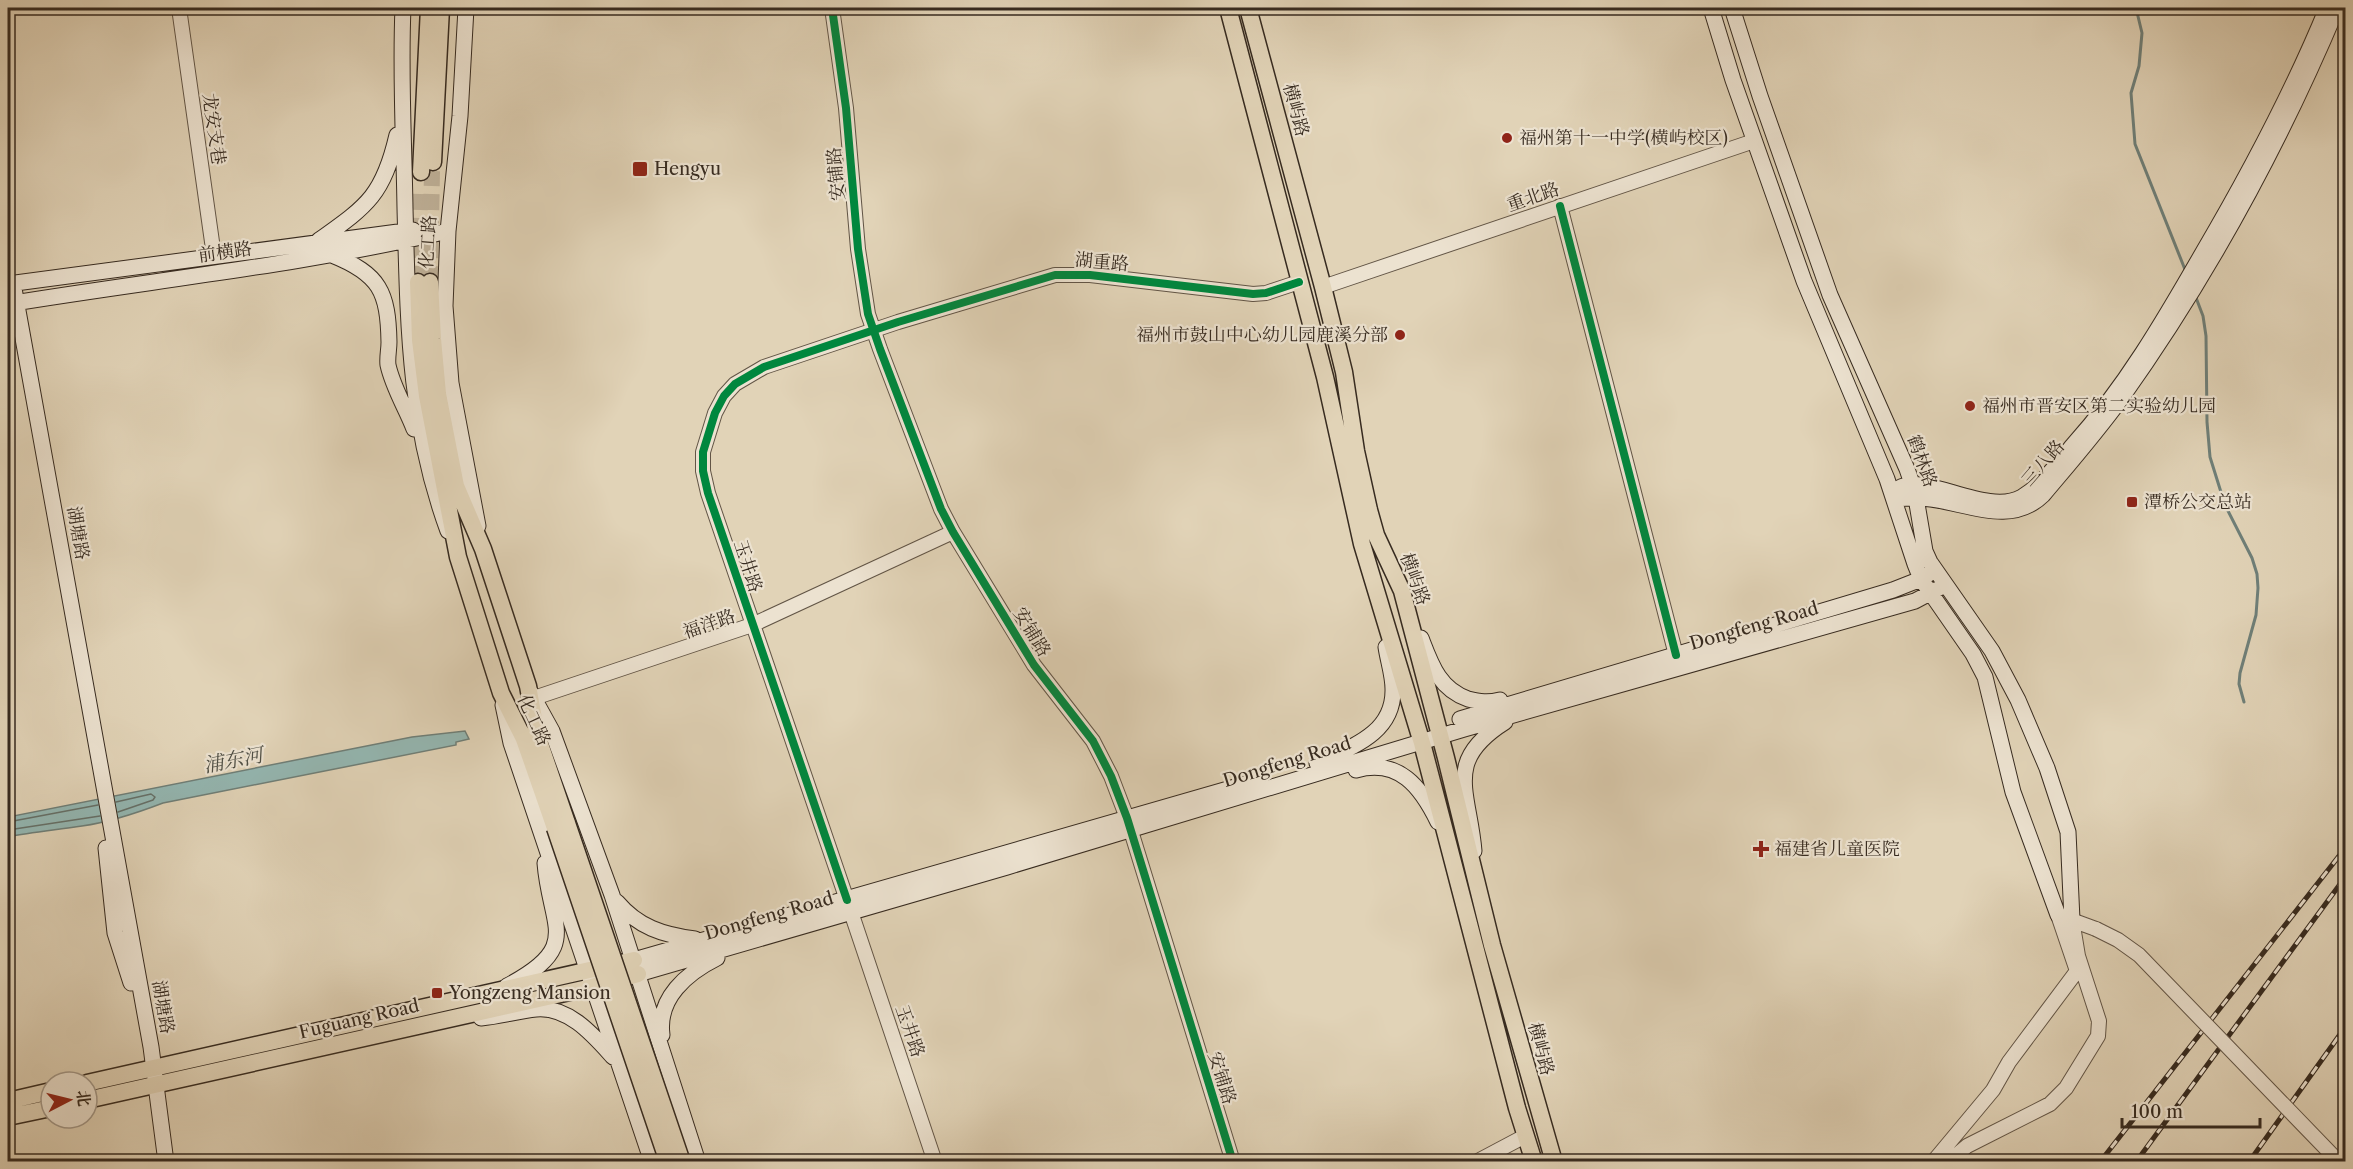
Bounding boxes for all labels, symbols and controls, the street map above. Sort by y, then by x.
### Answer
street label: 横屿路 [1278,81,1314,139]
street label: 龙安支巷 [198,92,230,166]
place label: 福州第十一中学(横屿校区) [1519,127,1728,149]
marker: 福州第十一中学(横屿校区) [1500,131,1514,145]
street label: 安铺路 [823,146,849,202]
place label: Hengyu [654,158,721,180]
marker: Hengyu [631,160,649,178]
street label: 重北路 [1504,178,1562,216]
street label: 化工路 [415,214,441,270]
street label: 前横路 [197,237,253,267]
street label: 湖重路 [1074,249,1130,275]
place label: 福州市鼓山中心幼儿园鹿溪分部 [1136,324,1388,346]
marker: 福州市鼓山中心幼儿园鹿溪分部 [1393,328,1407,342]
place label: 福州市晋安区第二实验幼儿园 [1982,395,2216,417]
marker: 福州市晋安区第二实验幼儿园 [1963,399,1977,413]
street label: 鹤林路 [1902,432,1942,490]
street label: 三八路 [2017,435,2069,491]
place label: 潭桥公交总站 [2144,491,2252,513]
marker: 潭桥公交总站 [2125,495,2139,509]
street label: 湖塘路 [62,505,94,561]
street label: 玉井路 [729,537,767,595]
street label: 横屿路 [1395,550,1435,608]
street label: Dongfeng Road [1687,597,1821,655]
street label: 安铺路 [1009,603,1055,661]
street label: 福洋路 [680,605,738,643]
street label: 化工路 [513,691,555,749]
street label: Dongfeng Road [1220,732,1354,792]
water label: 浦东河 [201,742,268,778]
place label: 福建省儿童医院 [1774,838,1900,860]
marker: 福建省儿童医院 [1752,840,1770,858]
street label: Dongfeng Road [702,887,836,945]
street label: 湖塘路 [147,979,179,1035]
place label: Yongzeng Mansion [448,982,611,1004]
marker: Yongzeng Mansion [430,986,444,1000]
street label: Fuguang Road [297,994,421,1044]
street label: 玉井路 [891,1002,929,1060]
street label: 横屿路 [1523,1020,1559,1078]
street label: 安铺路 [1204,1049,1240,1107]
north arrow [39,1070,99,1130]
text: 北 [73,1089,95,1107]
scale bar [2122,1091,2260,1129]
text: 100 m [2131,1101,2183,1123]

